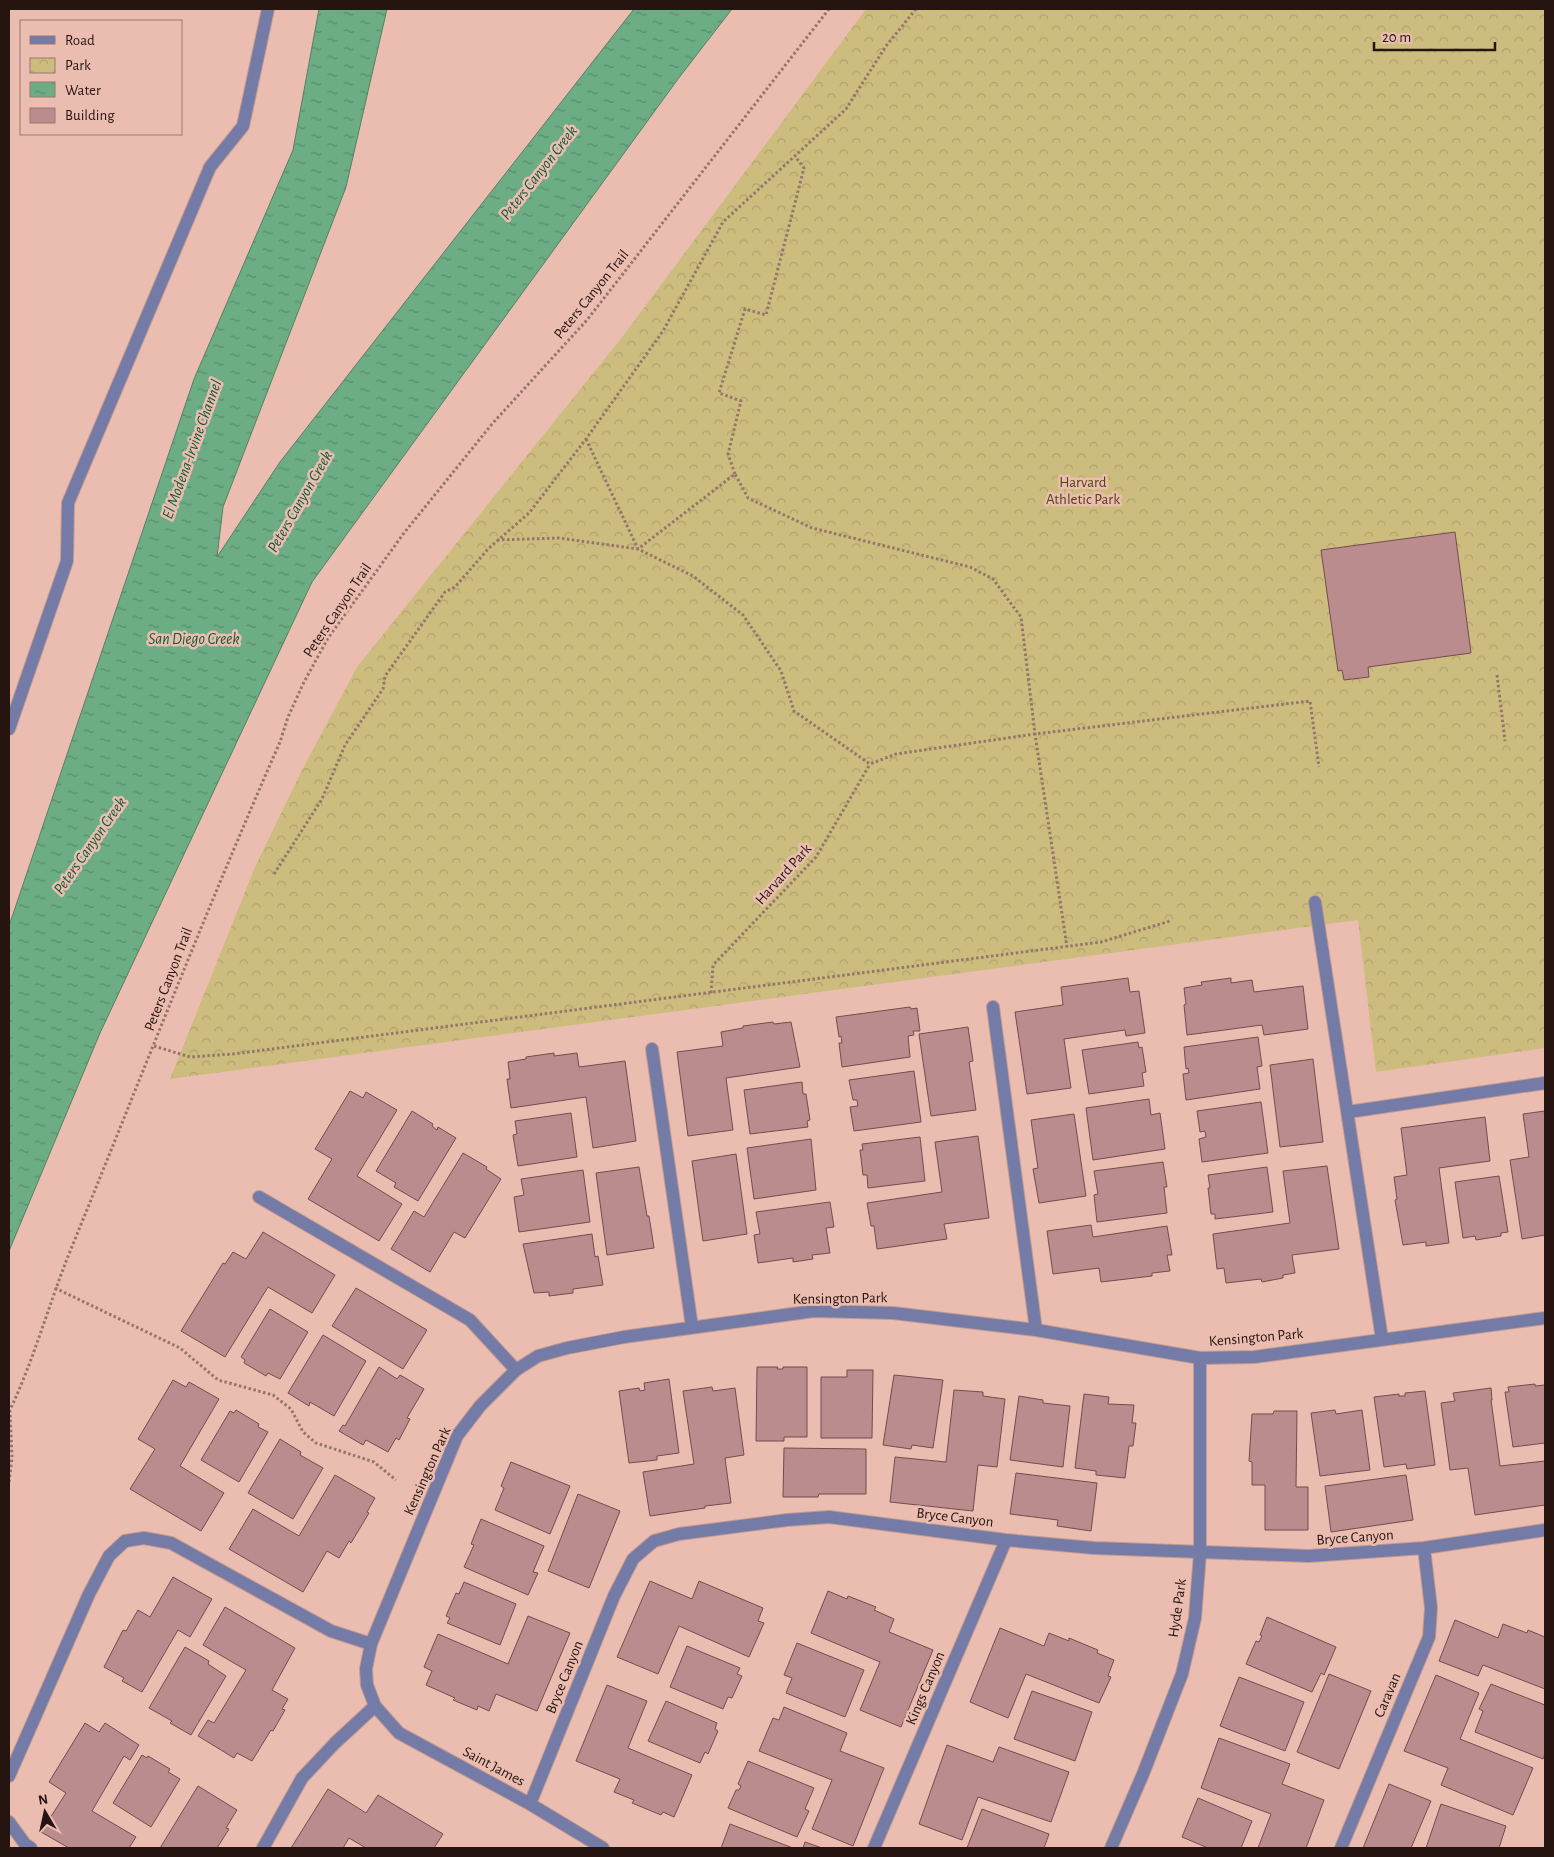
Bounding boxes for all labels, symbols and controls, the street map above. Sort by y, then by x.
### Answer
legend [20,20,182,135]
scale bar [1374,20,1495,52]
text: 20 m [1382,30,1411,45]
text: Road [65,33,95,48]
text: Park [65,58,91,73]
text: Water [65,83,101,98]
text: Building [65,108,115,123]
water label: Peters Canyon Creek [497,123,580,223]
street label: Peters Canyon Trail [551,247,632,342]
water label: El Modena-Irvine Channel [159,378,225,521]
water label: Peters Canyon Creek [264,448,335,555]
park label: Harvard Athletic Park [1046,475,1120,507]
street label: Peters Canyon Trail [301,561,374,660]
water label: San Diego Creek [148,631,240,647]
water label: Peters Canyon Creek [51,794,129,897]
street label: Harvard Park [752,841,814,907]
street label: Peters Canyon Trail [142,925,195,1033]
street label: Kensington Park [793,1290,888,1307]
street label: Kensington Park [1208,1326,1304,1349]
street label: Kensington Park [401,1425,454,1517]
street label: Bryce Canyon [916,1505,994,1530]
street label: Bryce Canyon [1316,1527,1394,1548]
street label: Hyde Park [1166,1578,1189,1638]
street label: Bryce Canyon [543,1638,586,1716]
street label: Kings Canyon [903,1649,948,1727]
street label: Caravan [1371,1671,1403,1720]
street label: Saint James [460,1744,527,1789]
north arrow [20,1787,70,1837]
text: N [37,1792,49,1808]

